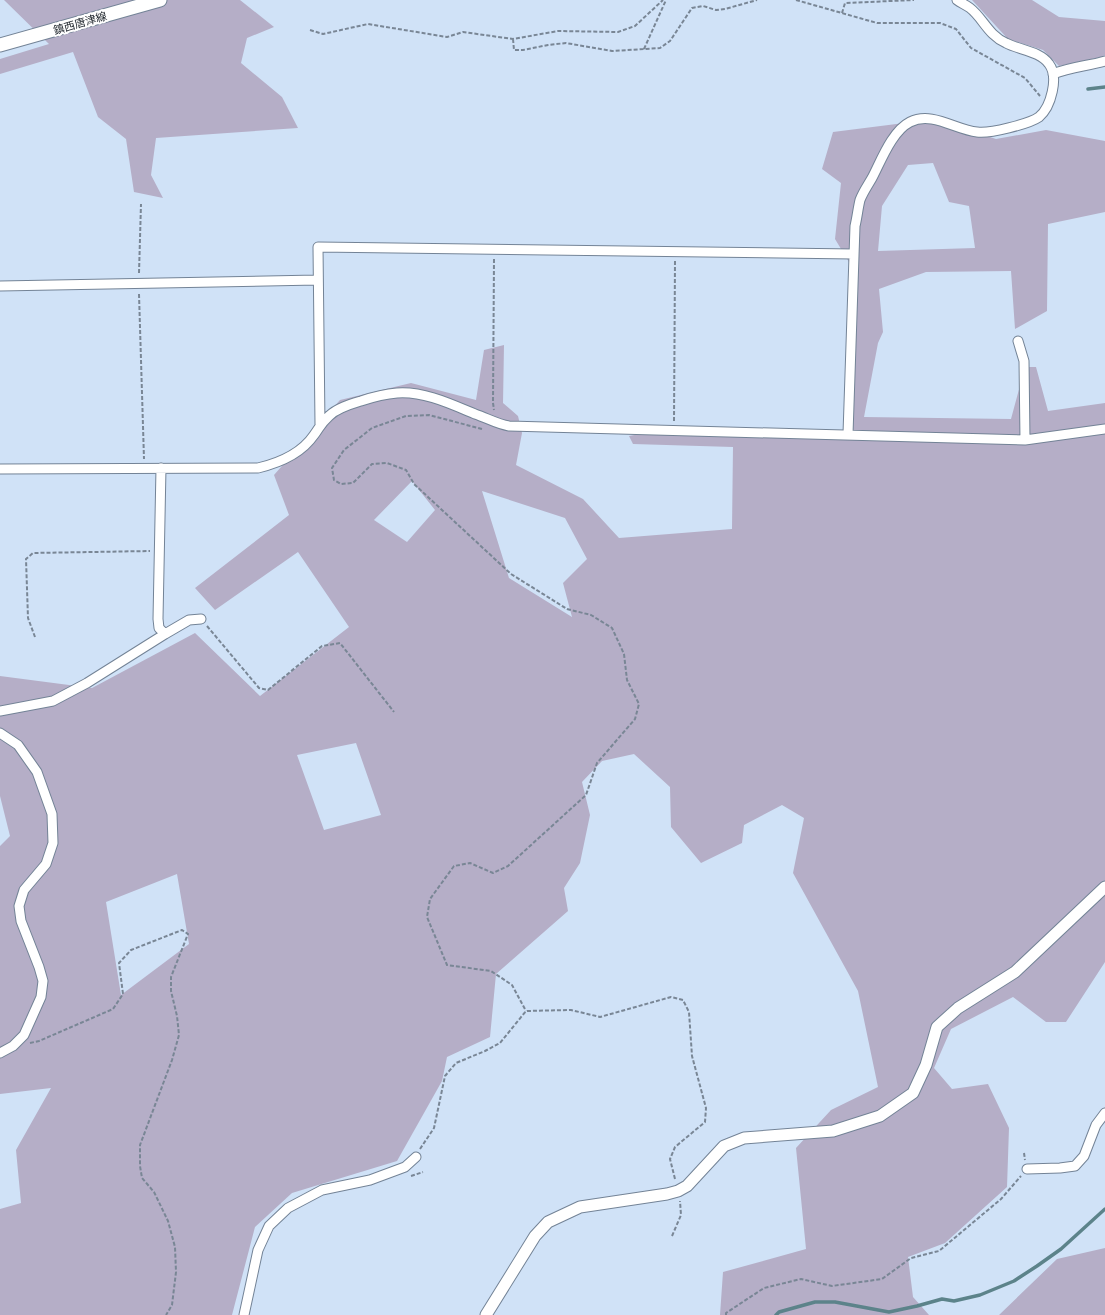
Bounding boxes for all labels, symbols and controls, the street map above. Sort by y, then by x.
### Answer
street label: 鎮西唐津線 [51,8,109,38]

